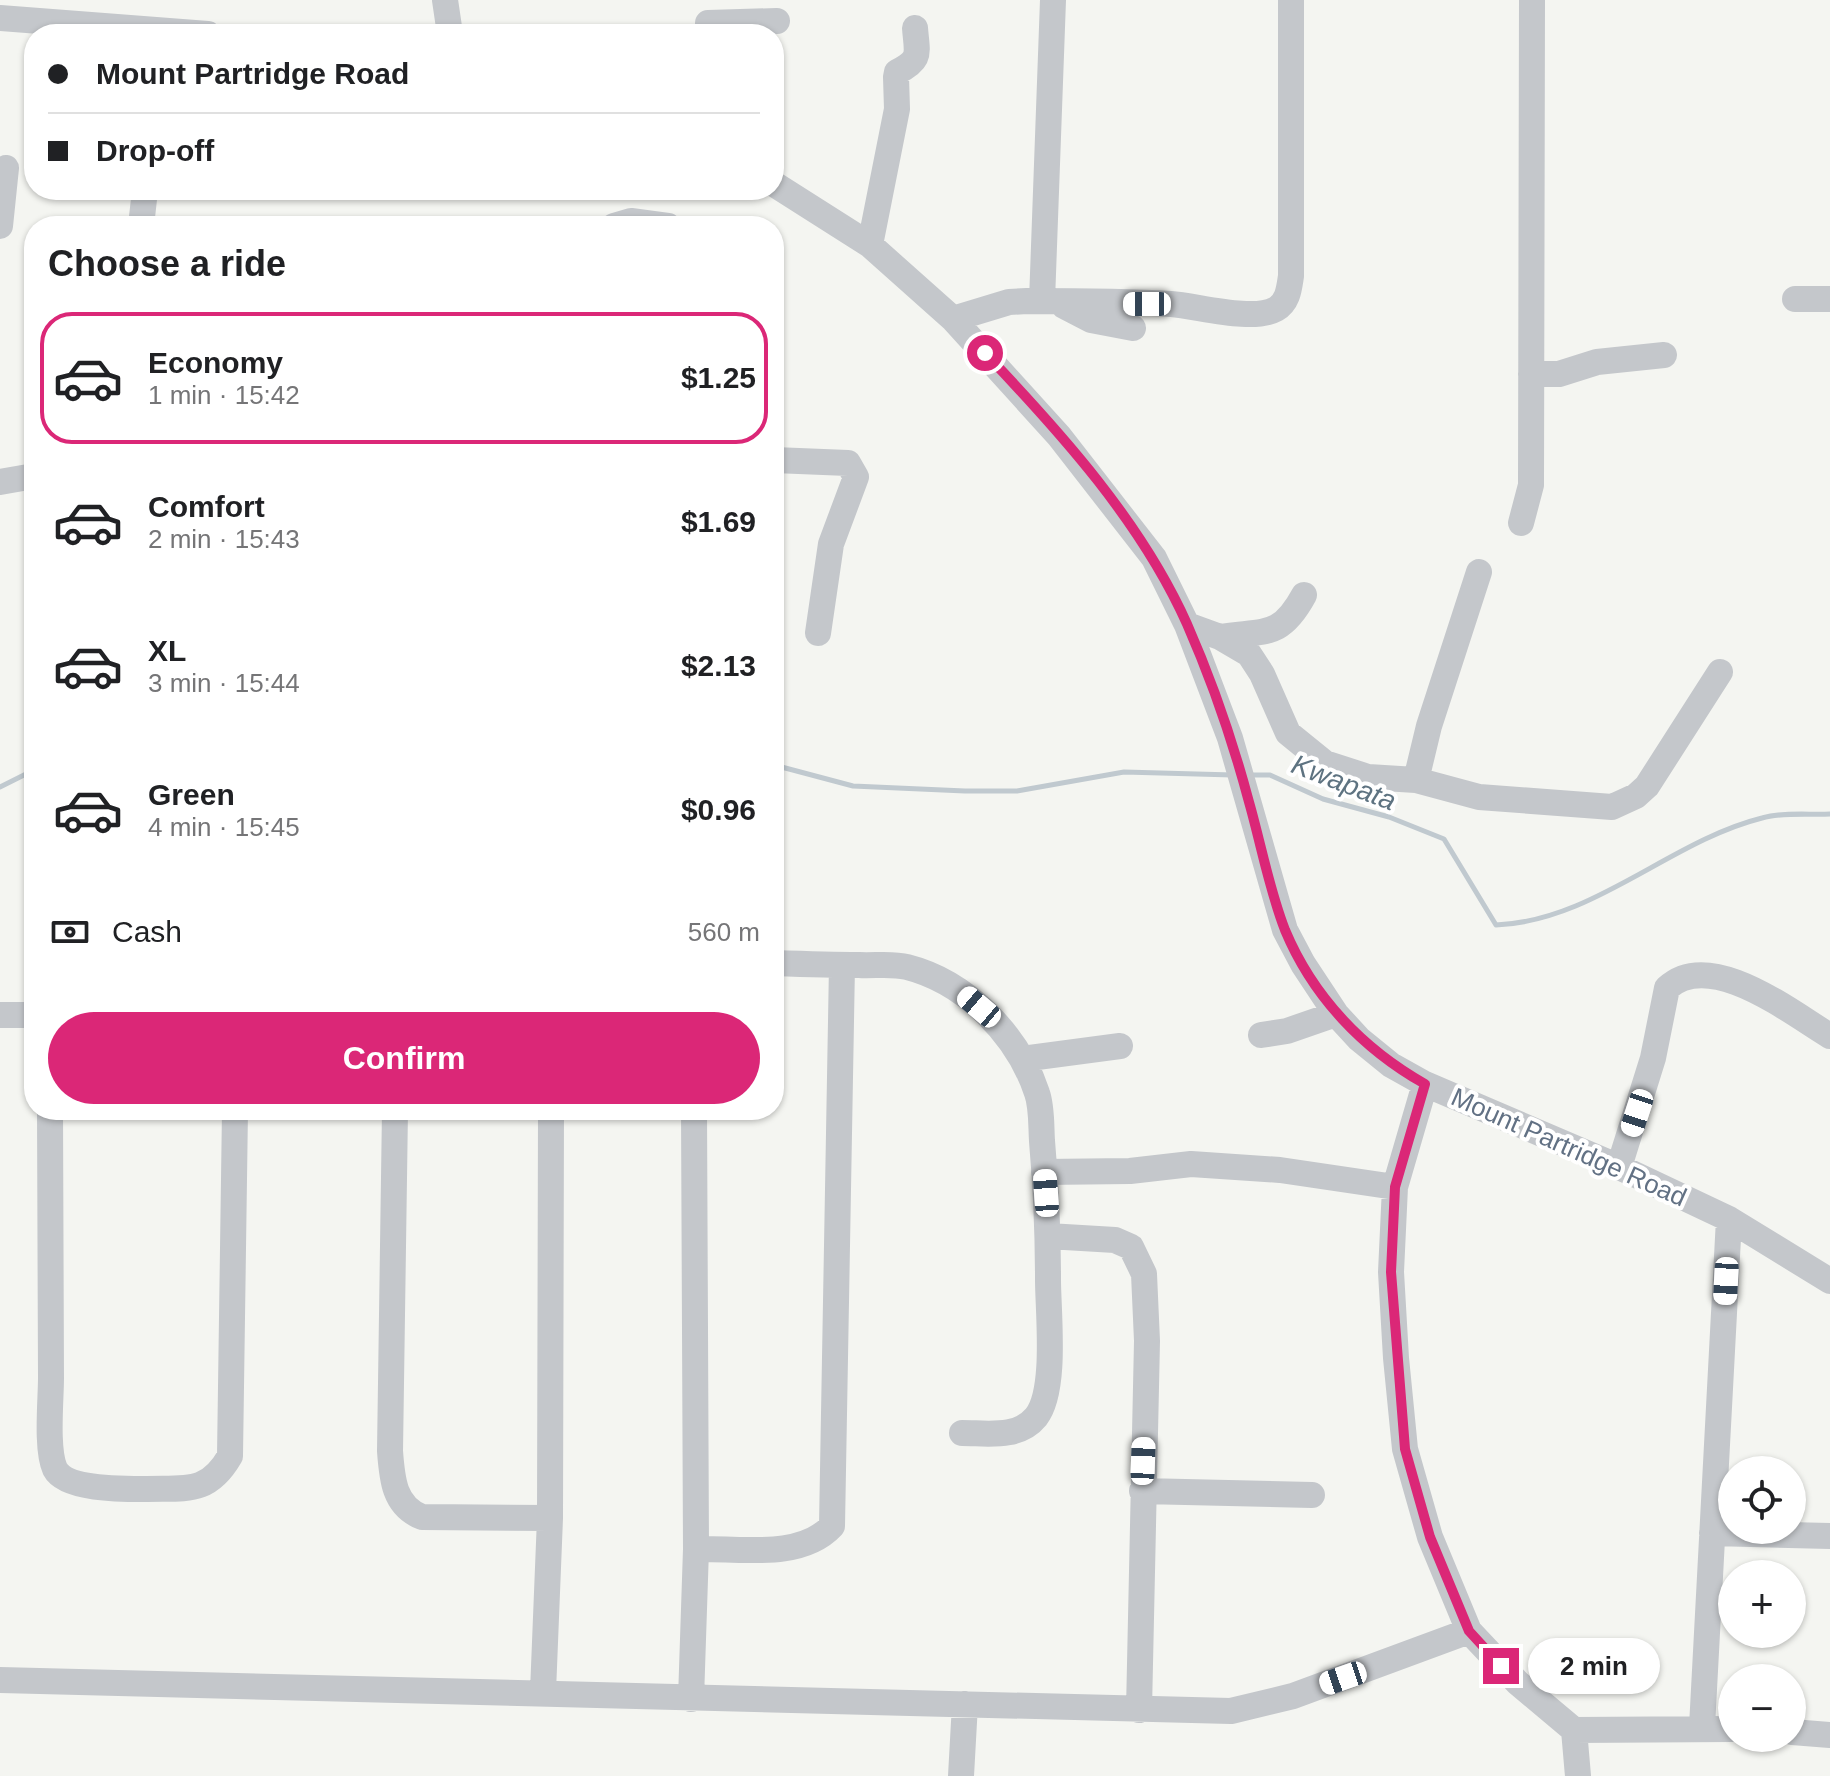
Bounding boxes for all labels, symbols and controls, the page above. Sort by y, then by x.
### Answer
text: Mount Partridge Road [96,57,409,90]
text: Drop-off [96,134,214,167]
text: Choose a ride [48,243,286,284]
car [1123,292,1171,316]
route start [967,335,1003,371]
icon: car [52,342,124,414]
text: Economy [148,346,283,379]
text: $1.25 [681,361,756,394]
text: 1 min · 15:42 [148,380,300,410]
icon: car [52,486,124,558]
text: Comfort [148,490,265,523]
text: $1.69 [681,505,756,538]
text: 2 min · 15:43 [148,524,300,554]
icon: car [52,630,124,702]
text: XL [148,634,186,667]
text: $2.13 [681,649,756,682]
text: 3 min · 15:44 [148,668,300,698]
water label: Kwapata [1287,748,1400,816]
icon: car [52,774,124,846]
text: Green [148,778,235,811]
text: $0.96 [681,793,756,826]
text: 4 min · 15:45 [148,812,300,842]
icon: cash [48,910,92,954]
text: Cash [112,915,182,948]
text: 560 m [688,917,760,947]
car [953,982,1005,1032]
button: Confirm [48,1012,760,1104]
street label: Mount Partridge Road [1447,1082,1691,1212]
car [1618,1086,1656,1140]
car [1032,1168,1060,1218]
car [1713,1256,1739,1306]
car [1130,1437,1156,1485]
map controls [1718,1456,1806,1752]
button: locate [1718,1456,1806,1544]
button: + [1718,1560,1806,1648]
callout: 2 min [1529,1638,1661,1694]
route end [1483,1648,1519,1684]
text: 2 min [1560,1651,1628,1681]
car [1316,1659,1370,1697]
button: − [1718,1664,1806,1752]

